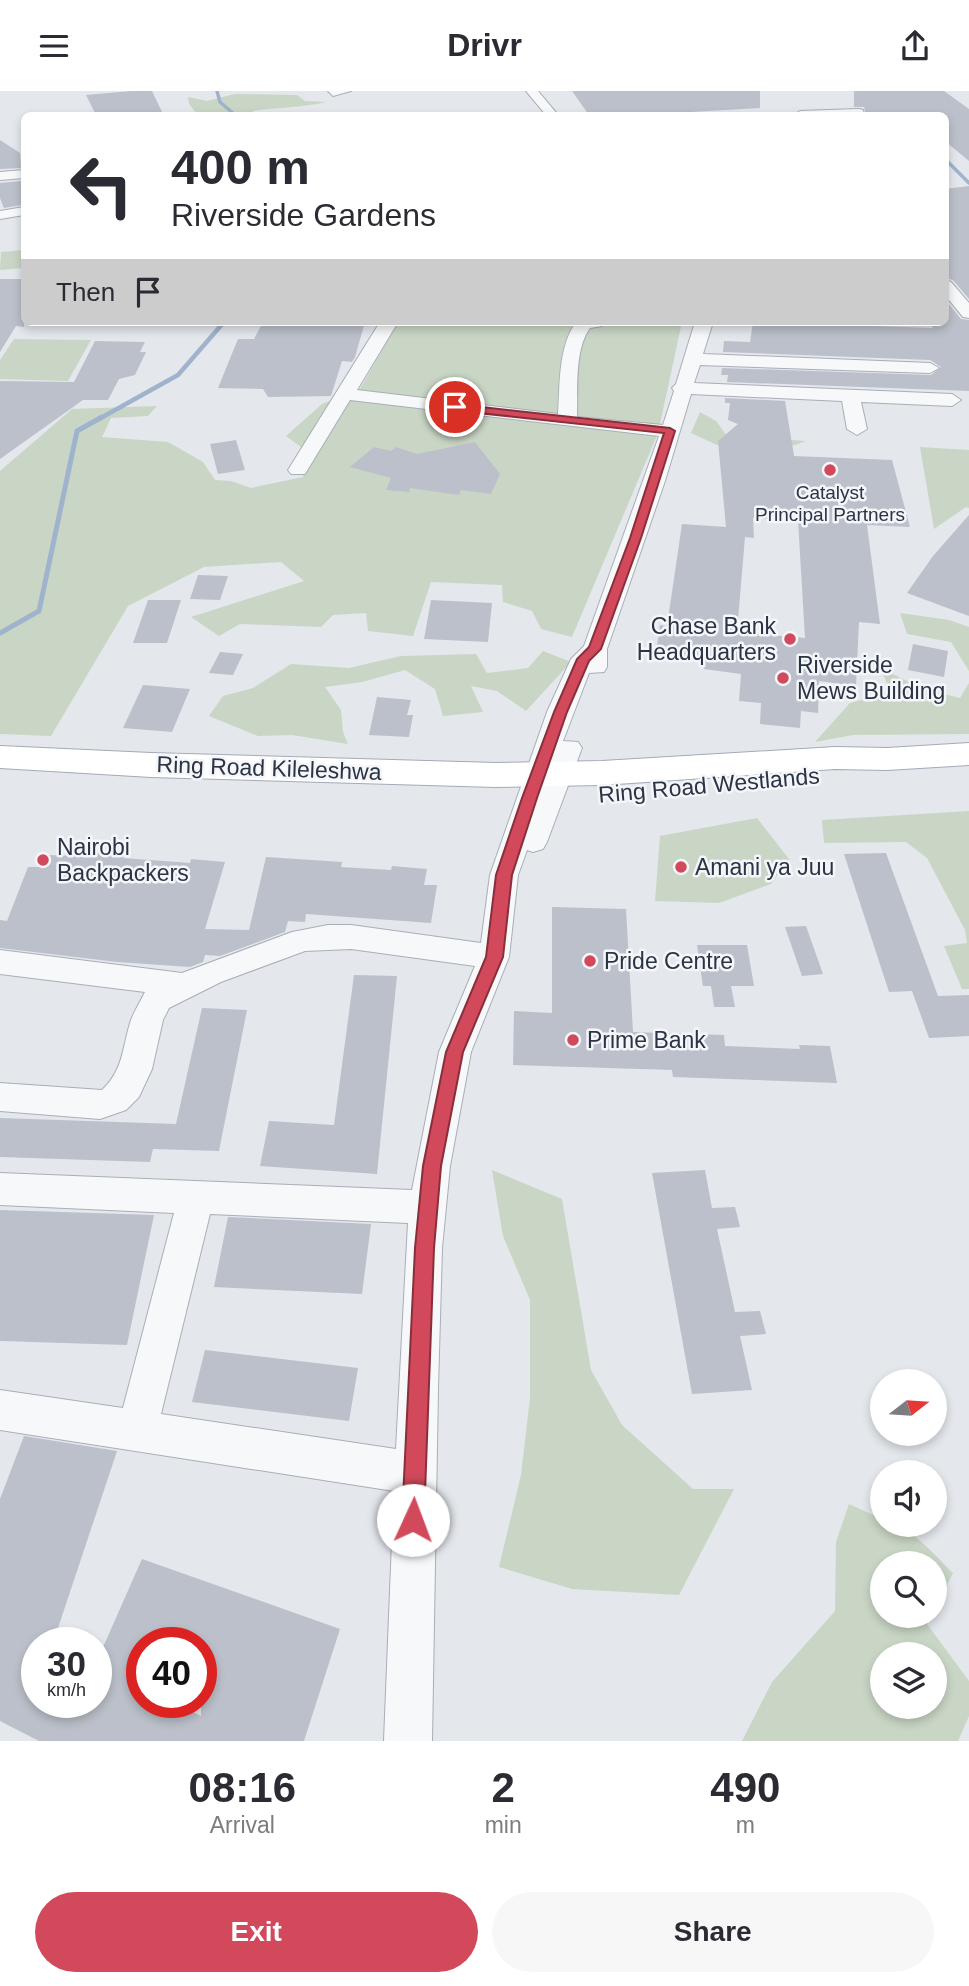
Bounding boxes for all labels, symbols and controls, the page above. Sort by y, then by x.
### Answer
icon: menu [35,27,73,65]
text: Drivr [447,27,522,63]
icon: share [896,27,934,65]
icon: left [56,140,147,231]
text: 400 m [171,140,310,194]
text: Riverside Gardens [171,197,436,233]
icon: arrive [129,273,167,311]
text: Then [56,277,115,307]
pin [425,377,485,437]
icon: arrive [436,388,474,426]
marker: Catalyst Principal Partners [822,462,838,478]
place label: Catalyst Principal Partners [755,482,905,525]
place label: Chase Bank Headquarters [637,613,776,665]
marker: Chase Bank Headquarters [782,631,798,647]
place label: Riverside Mews Building [797,652,945,704]
marker: Riverside Mews Building [775,670,791,686]
street label: Ring Road Kileleshwa [156,751,382,785]
street label: Ring Road Westlands [597,762,821,808]
place label: Nairobi Backpackers [57,834,189,886]
marker: Nairobi Backpackers [35,852,51,868]
place label: Amani ya Juu [695,854,834,880]
marker: Amani ya Juu [673,859,689,875]
place label: Pride Centre [604,948,733,974]
marker: Pride Centre [582,953,598,969]
place label: Prime Bank [587,1027,706,1053]
marker: Prime Bank [565,1032,581,1048]
north arrow [870,1369,947,1445]
map controls [870,1369,947,1719]
button: sound [870,1460,947,1537]
position arrow [376,1483,450,1557]
button: search [870,1551,947,1628]
speed limit sign: 40 [126,1627,217,1718]
button: layers [870,1642,947,1719]
text: 30 [47,1644,86,1683]
text: km/h [47,1680,86,1700]
text: 08:16 [189,1764,296,1811]
text: 2 [491,1764,515,1811]
text: 490 [710,1764,780,1811]
text: Arrival [210,1812,275,1838]
text: min [485,1812,522,1838]
text: m [736,1812,755,1838]
button: Exit [35,1892,478,1972]
button: Share [492,1892,934,1972]

